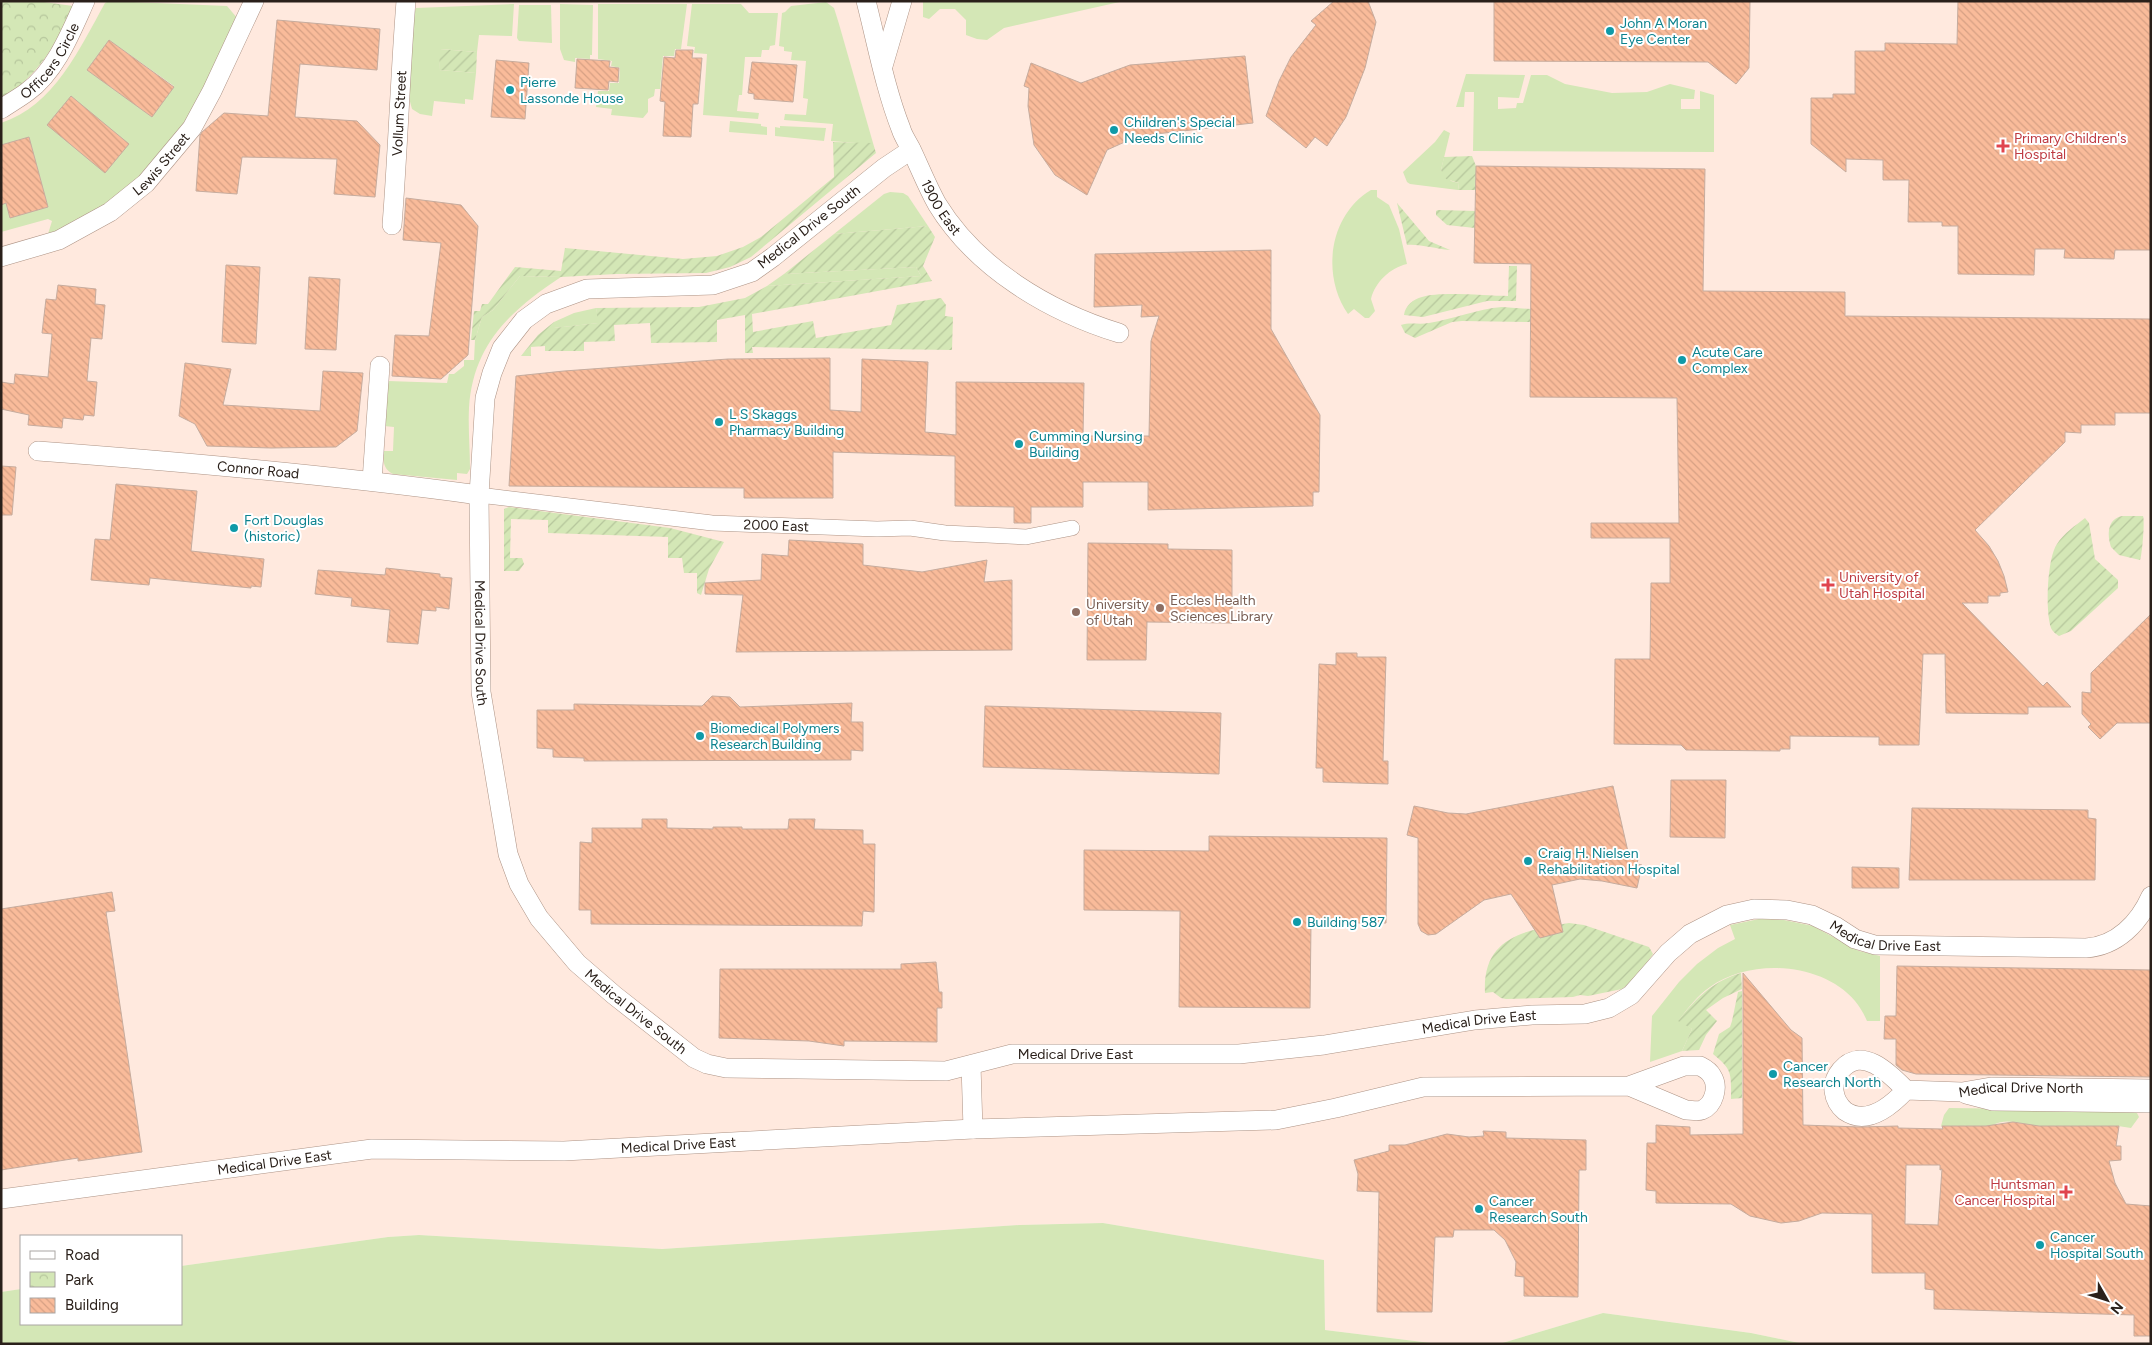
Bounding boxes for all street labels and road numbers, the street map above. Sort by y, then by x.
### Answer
street label: Officers Circle [17,20,83,103]
street label: Vollum Street [388,70,410,157]
street label: Lewis Street [129,129,193,199]
street label: 1900 East [918,177,965,239]
street label: Medical Drive South [754,182,864,272]
street label: Connor Road [216,457,300,482]
street label: 2000 East [743,516,809,535]
street label: Medical Drive South [471,580,492,707]
street label: Medical Drive East [1827,916,1941,954]
street label: Medical Drive South [582,965,690,1058]
street label: Medical Drive East [1421,1006,1537,1037]
street label: Medical Drive East [1018,1046,1133,1063]
street label: Medical Drive North [1957,1078,2084,1101]
street label: Medical Drive East [620,1133,737,1156]
street label: Medical Drive East [216,1146,333,1178]

